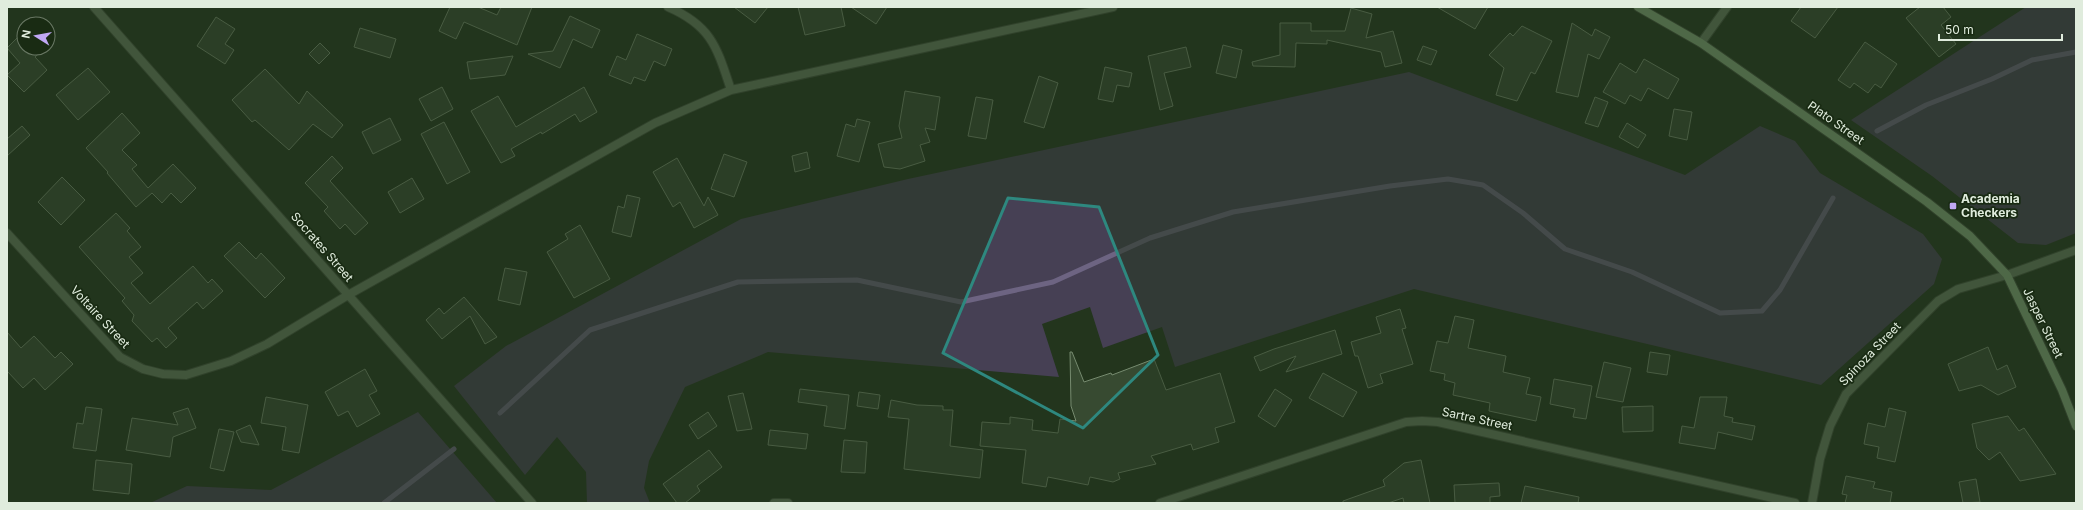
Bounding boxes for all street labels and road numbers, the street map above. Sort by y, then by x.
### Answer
street label: Plato Street [1805,98,1867,148]
street label: Socrates Street [288,209,357,285]
street label: Voltaire Street [68,282,133,351]
street label: Jasper Street [2020,285,2067,360]
street label: Spinoza Street [1836,319,1904,389]
street label: Sartre Street [1441,404,1514,433]

